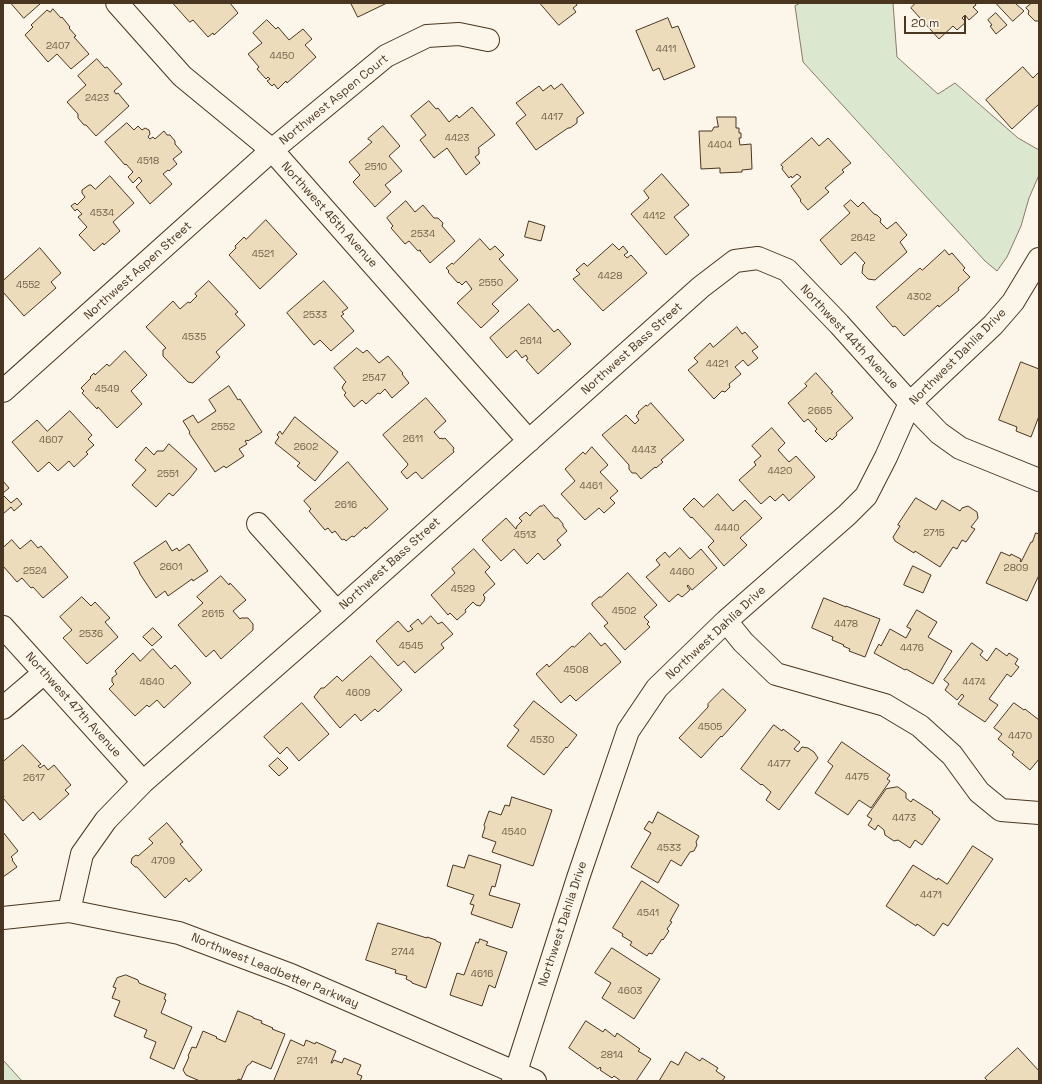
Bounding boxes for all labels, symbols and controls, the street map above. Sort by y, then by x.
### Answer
scale bar [906,8,968,34]
text: 20 m [911,15,939,31]
house number: 2407 [46,40,70,52]
house number: 4411 [656,43,676,55]
house number: 4450 [270,50,294,62]
street label: Northwest Aspen Court [277,52,391,148]
house number: 2423 [85,92,109,104]
house number: 4417 [541,111,563,123]
house number: 4423 [445,132,469,144]
house number: 4404 [707,139,733,151]
house number: 4518 [137,155,159,167]
street label: Northwest 45th Avenue [278,159,380,271]
house number: 2510 [365,161,387,173]
house number: 4534 [90,207,114,219]
house number: 4412 [643,210,665,222]
street label: Northwest Aspen Street [81,219,195,323]
house number: 2534 [411,228,435,240]
house number: 2642 [851,232,875,244]
house number: 4521 [252,248,274,260]
house number: 4428 [598,270,622,282]
house number: 2550 [479,277,503,289]
house number: 4552 [16,279,40,291]
street label: Northwest 44th Avenue [797,282,901,392]
house number: 4302 [907,291,931,303]
street label: Northwest Bass Street [578,300,686,398]
street label: Northwest Dahlia Drive [907,306,1009,408]
house number: 2533 [303,309,327,321]
house number: 4535 [182,331,206,343]
house number: 2614 [520,335,542,347]
house number: 4421 [706,358,728,370]
house number: 2547 [362,372,386,384]
house number: 4549 [95,383,119,395]
house number: 2665 [808,405,832,417]
house number: 2552 [211,421,235,433]
house number: 2611 [403,433,423,445]
house number: 4607 [39,434,63,446]
house number: 2602 [294,441,318,453]
house number: 4443 [632,444,656,456]
house number: 4420 [768,465,792,477]
house number: 2551 [157,468,179,480]
house number: 4461 [580,480,602,492]
house number: 2616 [335,499,357,511]
street label: Northwest Bass Street [336,515,444,613]
house number: 4440 [714,522,740,534]
house number: 2715 [923,527,945,539]
house number: 4513 [514,529,536,541]
house number: 2601 [160,561,182,573]
house number: 2809 [1004,562,1028,574]
house number: 2524 [23,565,47,577]
house number: 4460 [669,566,695,578]
house number: 4529 [451,583,475,595]
street label: Northwest Dahlia Drive [663,583,769,683]
house number: 4502 [612,605,636,617]
house number: 2615 [202,608,224,620]
house number: 4478 [834,618,858,630]
house number: 2536 [79,628,103,640]
house number: 4545 [399,640,423,652]
house number: 4476 [900,642,924,654]
street label: Northwest 47th Avenue [22,650,124,760]
house number: 4508 [564,664,588,676]
house number: 4640 [139,676,165,688]
house number: 4474 [962,676,986,688]
house number: 4609 [346,687,370,699]
house number: 4505 [698,721,722,733]
house number: 4470 [1008,730,1032,742]
house number: 4530 [530,734,554,746]
house number: 4477 [767,758,791,770]
house number: 4475 [845,771,869,783]
house number: 2617 [23,772,45,784]
house number: 4473 [892,812,916,824]
house number: 4540 [502,826,526,838]
house number: 4533 [657,842,681,854]
house number: 4709 [151,855,175,867]
street label: Northwest Dahlia Drive [536,860,590,988]
house number: 4471 [920,889,942,901]
house number: 4541 [637,907,659,919]
street label: Northwest Leadbetter Parkway [189,931,361,1011]
house number: 2744 [391,946,415,958]
house number: 4616 [471,968,493,980]
house number: 4603 [618,985,642,997]
house number: 2814 [601,1049,623,1061]
house number: 2741 [296,1055,318,1067]

